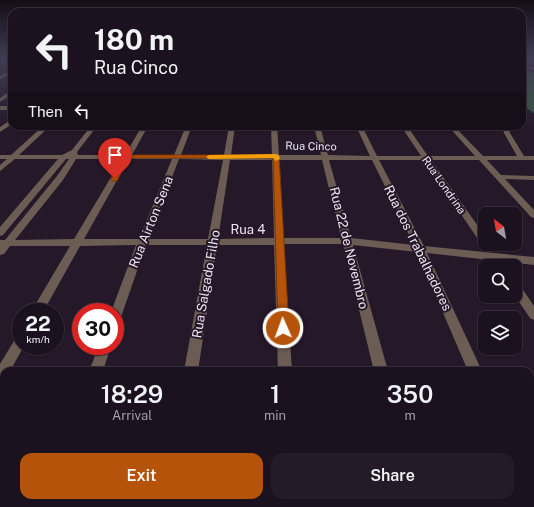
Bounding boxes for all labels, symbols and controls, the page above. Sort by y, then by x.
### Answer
text: 180 m [94,23,174,56]
icon: left [28,24,80,76]
text: Rua Cinco [94,57,178,78]
icon: left [71,100,93,122]
text: Then [28,103,63,120]
pin [98,138,132,179]
street label: Rua Cinco [285,140,337,152]
icon: arrive [104,144,126,166]
street label: Rua Londrina [420,154,468,216]
street label: Rua Airton Sena [126,174,176,270]
street label: Rua dos Trabalhadores [381,183,455,313]
street label: Rua 22 de Novembro [327,185,371,311]
north arrow [478,207,522,251]
map controls [478,207,522,355]
street label: Rua 4 [231,222,265,237]
street label: Rua Salgado Filho [189,229,223,339]
button: search [478,259,522,303]
speed limit sign: 30 [72,303,124,355]
position arrow [262,307,304,349]
button: layers [478,311,522,355]
text: 22 [25,312,51,336]
text: km/h [26,333,50,345]
text: 18:29 [101,380,163,408]
text: 1 [270,380,280,408]
text: 350 [387,380,433,408]
text: Arrival [112,408,152,423]
text: min [264,408,286,423]
text: m [404,408,416,423]
button: Exit [20,453,263,499]
button: Share [271,453,514,499]

